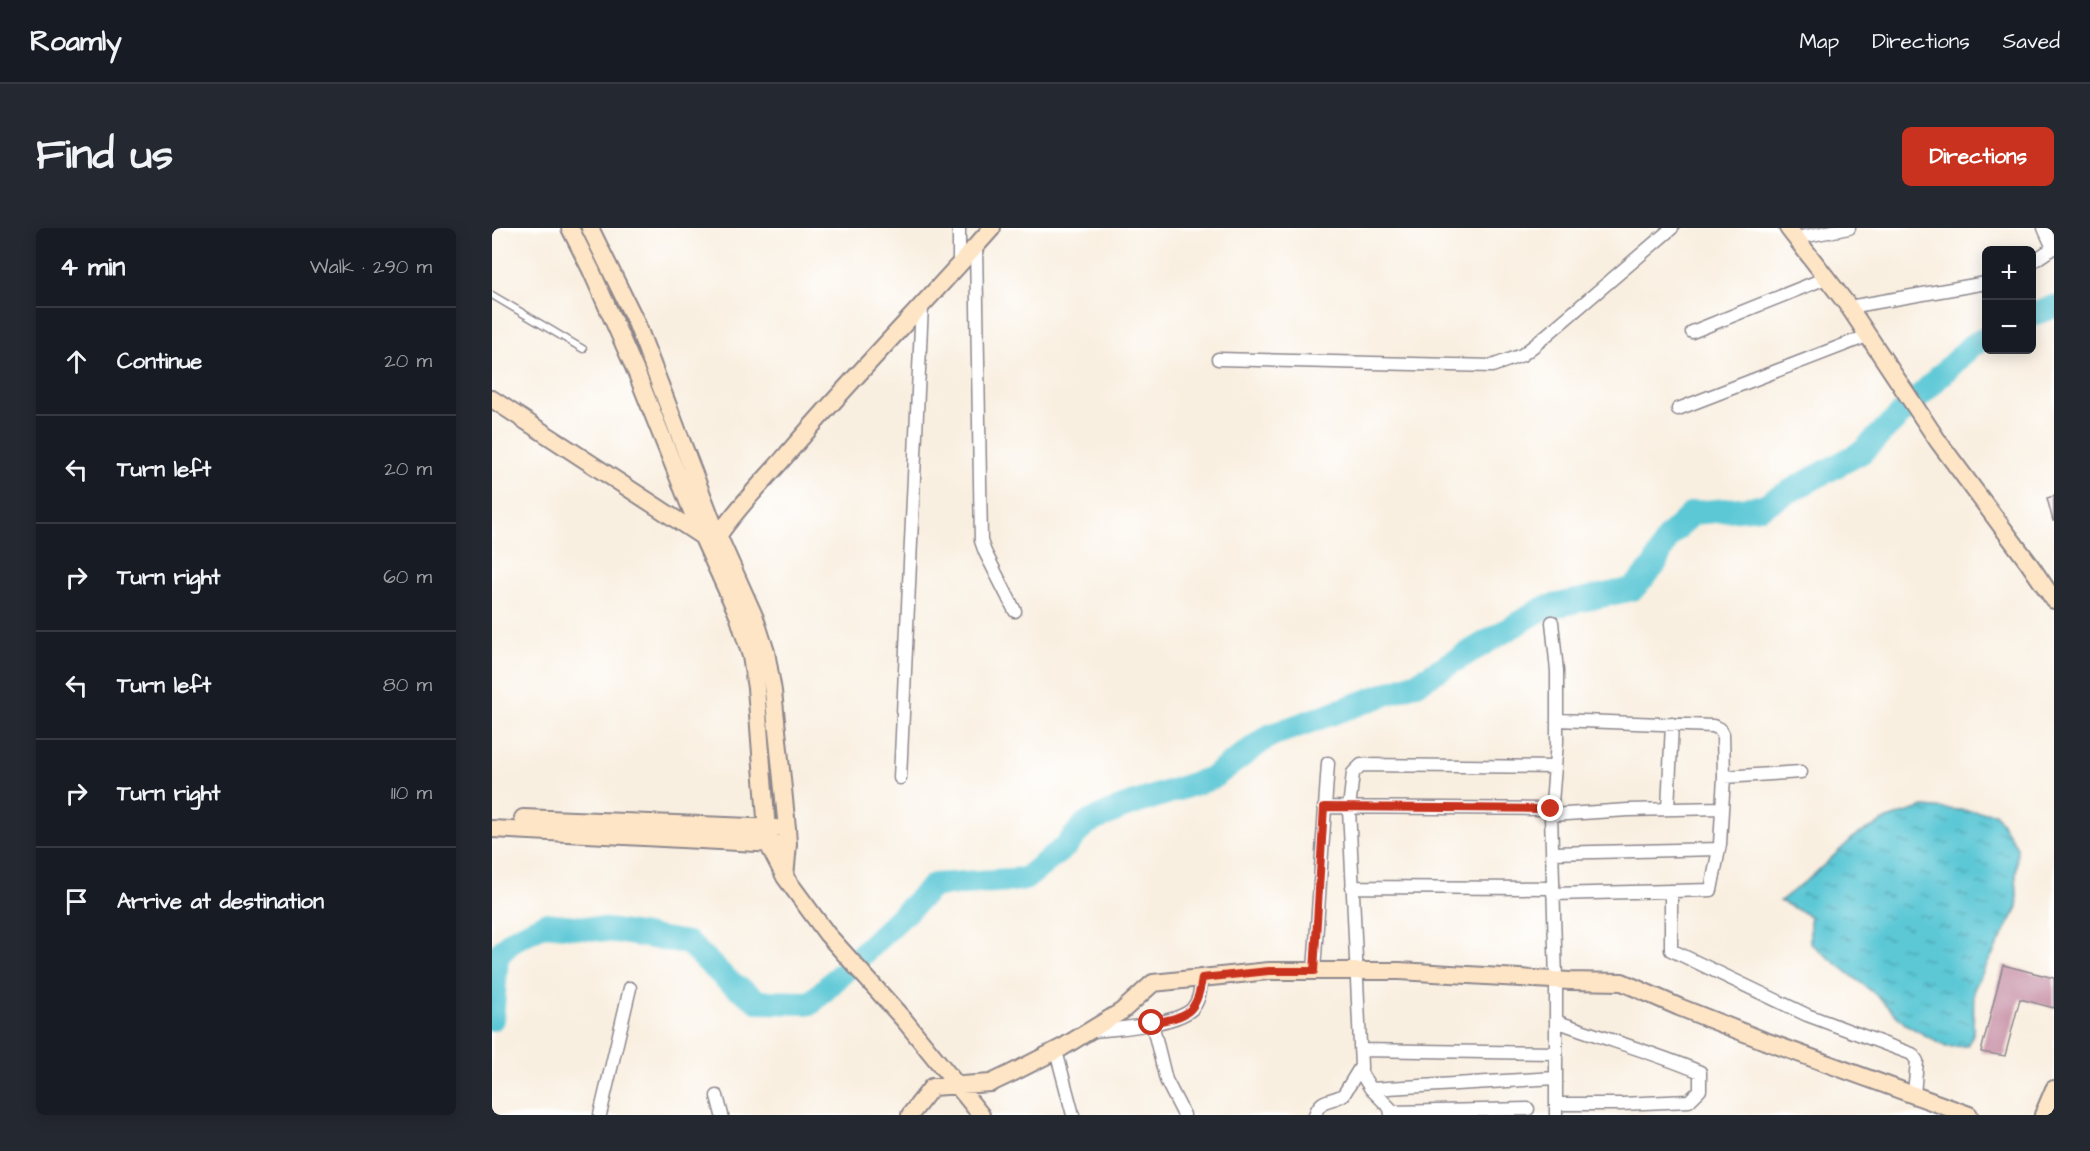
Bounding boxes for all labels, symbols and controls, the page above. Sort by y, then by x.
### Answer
text: Roamly [30,22,122,61]
text: Map [1799,27,1839,56]
text: Directions [1872,27,1970,56]
text: Saved [2003,27,2060,56]
text: Find us [36,127,173,185]
button: Directions [1902,127,2054,186]
map controls [1982,246,2036,354]
button: + [1982,246,2036,300]
text: 4 min [60,249,125,285]
text: Walk · 290 m [310,253,432,281]
button: − [1982,300,2036,354]
icon: ahead [60,345,93,378]
text: Continue [117,346,202,377]
text: 20 m [384,347,432,375]
icon: left [60,453,93,486]
text: Turn left [117,454,211,485]
text: 20 m [384,455,432,483]
icon: right [60,561,93,594]
text: Turn right [117,562,220,593]
text: 60 m [383,563,432,591]
icon: left [60,669,93,702]
text: Turn left [117,670,211,701]
text: 80 m [383,671,432,699]
icon: right [60,777,93,810]
text: Turn right [117,778,220,809]
text: 110 m [391,779,432,807]
route end [1537,795,1563,821]
icon: arrive [60,885,93,918]
text: Arrive at destination [117,886,324,917]
route start [1138,1009,1164,1035]

